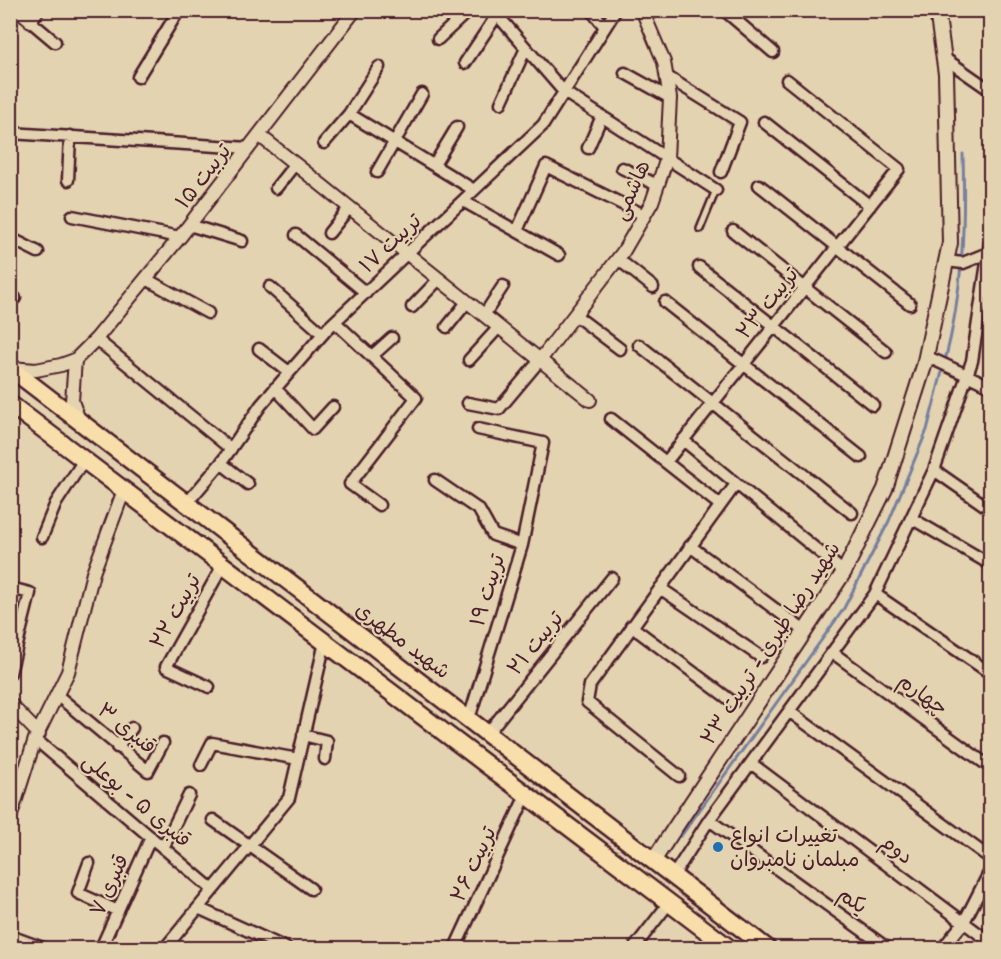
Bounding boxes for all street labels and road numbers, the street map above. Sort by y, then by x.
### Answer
street label: تربیت ۱۵ [165,134,242,217]
street label: هاشمی [601,153,661,227]
street label: تربیت ۱۷ [349,203,431,283]
street label: تربیت ۲۳ [726,258,809,348]
street label: شهید رضا طبری - تربیت ۲۳ [689,533,851,753]
street label: تربیت ۱۹ [458,548,516,631]
street label: تربیت ۲۲ [139,565,212,656]
street label: شهید مطهری [347,591,459,689]
street label: تربیت ۲۱ [497,601,574,684]
street label: چهارم [889,662,957,726]
street label: قنبری ۳ [89,692,165,764]
street label: قنبری ۵ - بوعلی [74,742,200,858]
street label: تربیت ۲۶ [439,819,508,908]
street label: دوم [872,824,922,874]
street label: قنبری ۷ [78,847,140,923]
street label: یکم [830,876,876,924]

